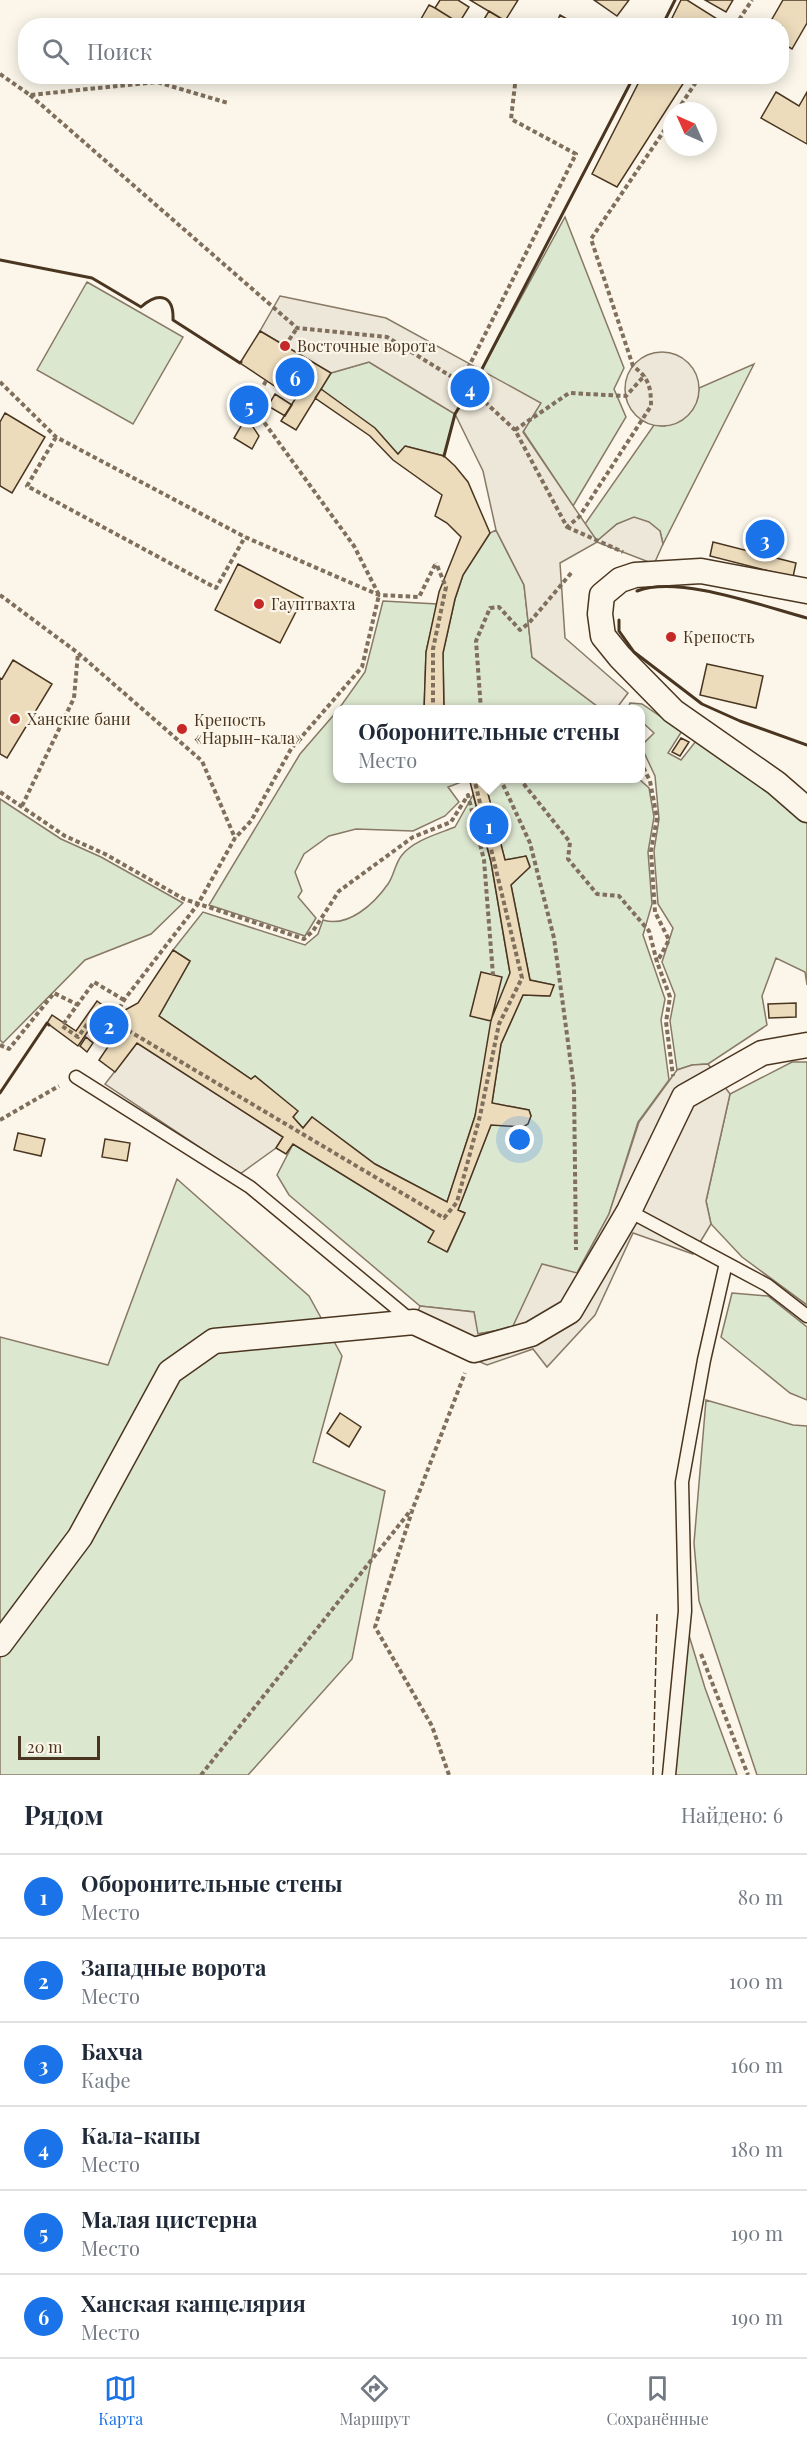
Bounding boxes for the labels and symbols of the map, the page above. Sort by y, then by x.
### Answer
north arrow [663,102,717,156]
place label: Восточные ворота [297,335,436,356]
marker: Восточные ворота [278,339,292,353]
pin: 6 [276,354,314,400]
pin: 4 [450,366,490,410]
pin: 5 [230,382,268,428]
pin: 3 [746,516,784,562]
place label: Гауптвахта [271,593,356,614]
marker: Гауптвахта [252,597,266,611]
place label: Крепость [683,626,755,647]
marker: Крепость [664,630,678,644]
place label: Ханские бани [27,708,131,729]
place label: Крепость «Нарын-кала» [194,709,303,748]
marker: Ханские бани [8,712,22,726]
marker: Крепость «Нарын-кала» [175,722,189,736]
pin: 1 [470,802,508,848]
pin: 2 [90,1002,128,1048]
your location [505,1125,534,1154]
scale bar [18,1733,100,1760]

